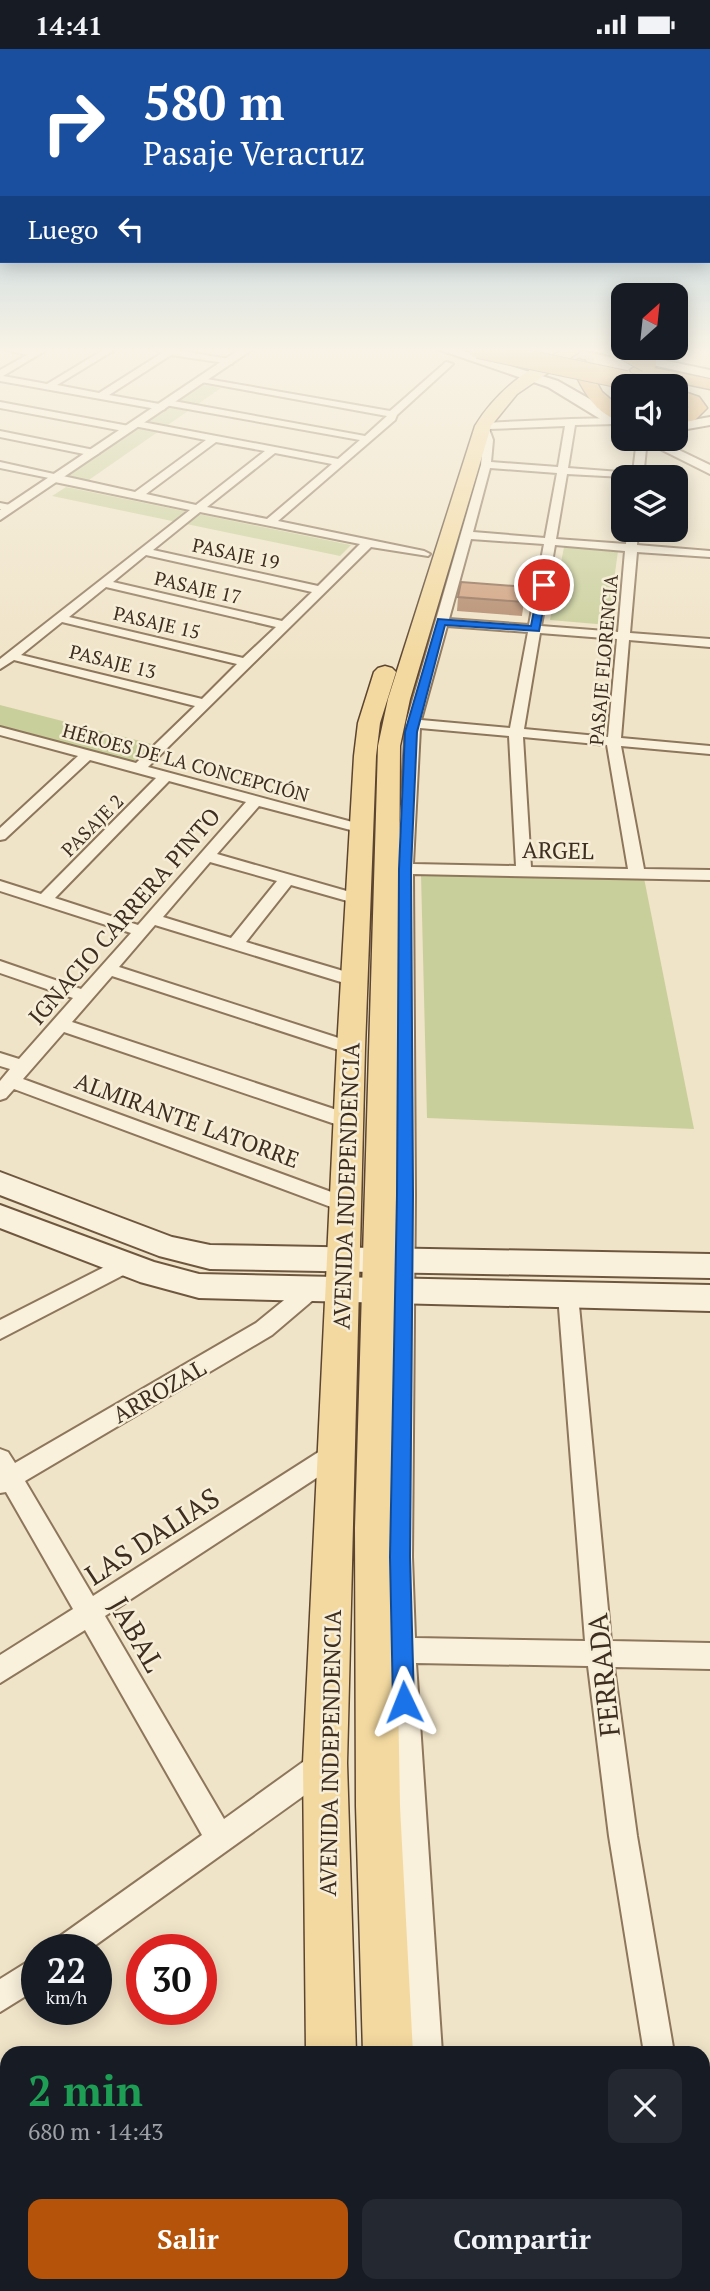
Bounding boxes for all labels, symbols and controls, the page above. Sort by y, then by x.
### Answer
text: 14:41 [35,8,103,42]
text: 580 m [143,69,285,134]
icon: right [28,77,119,168]
text: Pasaje Veracruz [143,132,365,174]
icon: left [112,210,150,248]
text: Luego [28,212,98,246]
north arrow [611,283,688,361]
map controls [611,283,688,542]
button: sound [611,374,688,451]
button: layers [611,465,688,542]
street label: PASAJE 19 [190,532,282,574]
pin [514,555,574,615]
street label: PASAJE 17 [152,565,244,609]
icon: arrive [525,566,563,604]
street label: PASAJE FLORENCIA [583,573,623,747]
street label: PASAJE 15 [111,600,203,644]
street label: PASAJE 13 [67,638,159,684]
street label: HÉROES DE LA CONCEPCIÓN [60,717,312,807]
street label: PASAJE 2 [55,788,129,862]
street label: IGNACIO CARRERA PINTO [21,801,227,1031]
street label: ARGEL [522,834,594,866]
street label: AVENIDA INDEPENDENCIA [326,1042,367,1330]
street label: ALMIRANTE LATORRE [71,1065,303,1175]
street label: ARROZAL [107,1352,212,1430]
street label: LAS DALIAS [78,1479,226,1593]
street label: JABAL [101,1590,173,1678]
street label: AVENIDA INDEPENDENCIA [312,1609,348,1897]
street label: FERRADA [578,1611,628,1738]
position arrow [367,1665,441,1739]
speed limit sign: 30 [126,1934,217,2025]
text: 22 [47,1947,86,1993]
text: km/h [46,1985,87,2009]
text: 2 min [28,2062,143,2118]
button: close [608,2069,682,2143]
text: 680 m · 14:43 [28,2116,163,2147]
button: Salir [28,2199,348,2279]
button: Compartir [362,2199,682,2279]

